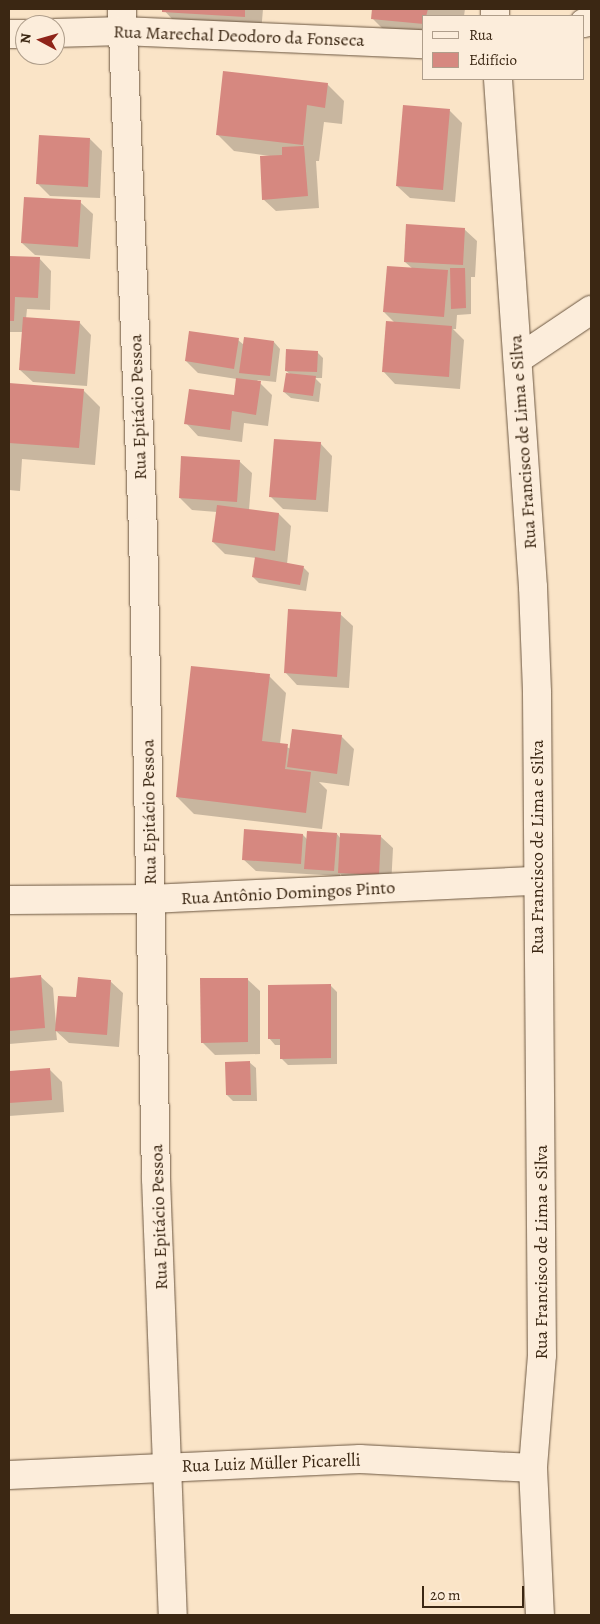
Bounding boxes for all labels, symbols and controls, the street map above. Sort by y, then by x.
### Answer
north arrow [15,15,65,65]
legend [422,15,585,80]
street label: Rua Marechal Deodoro da Fonseca [113,21,365,51]
text: Rua [469,25,493,45]
text: N [16,32,36,45]
text: Edifício [469,50,517,70]
street label: Rua Epitácio Pessoa [125,334,151,480]
street label: Rua Francisco de Lima e Silva [505,334,541,550]
street label: Rua Epitácio Pessoa [137,739,161,885]
street label: Rua Francisco de Lima e Silva [526,740,548,954]
street label: Rua Antônio Domingos Pinto [180,877,396,909]
street label: Rua Epitácio Pessoa [146,1144,172,1290]
street label: Rua Francisco de Lima e Silva [530,1145,552,1359]
street label: Rua Luiz Müller Picarelli [181,1449,361,1477]
scale bar [425,1576,528,1608]
text: 20 m [430,1585,461,1605]

